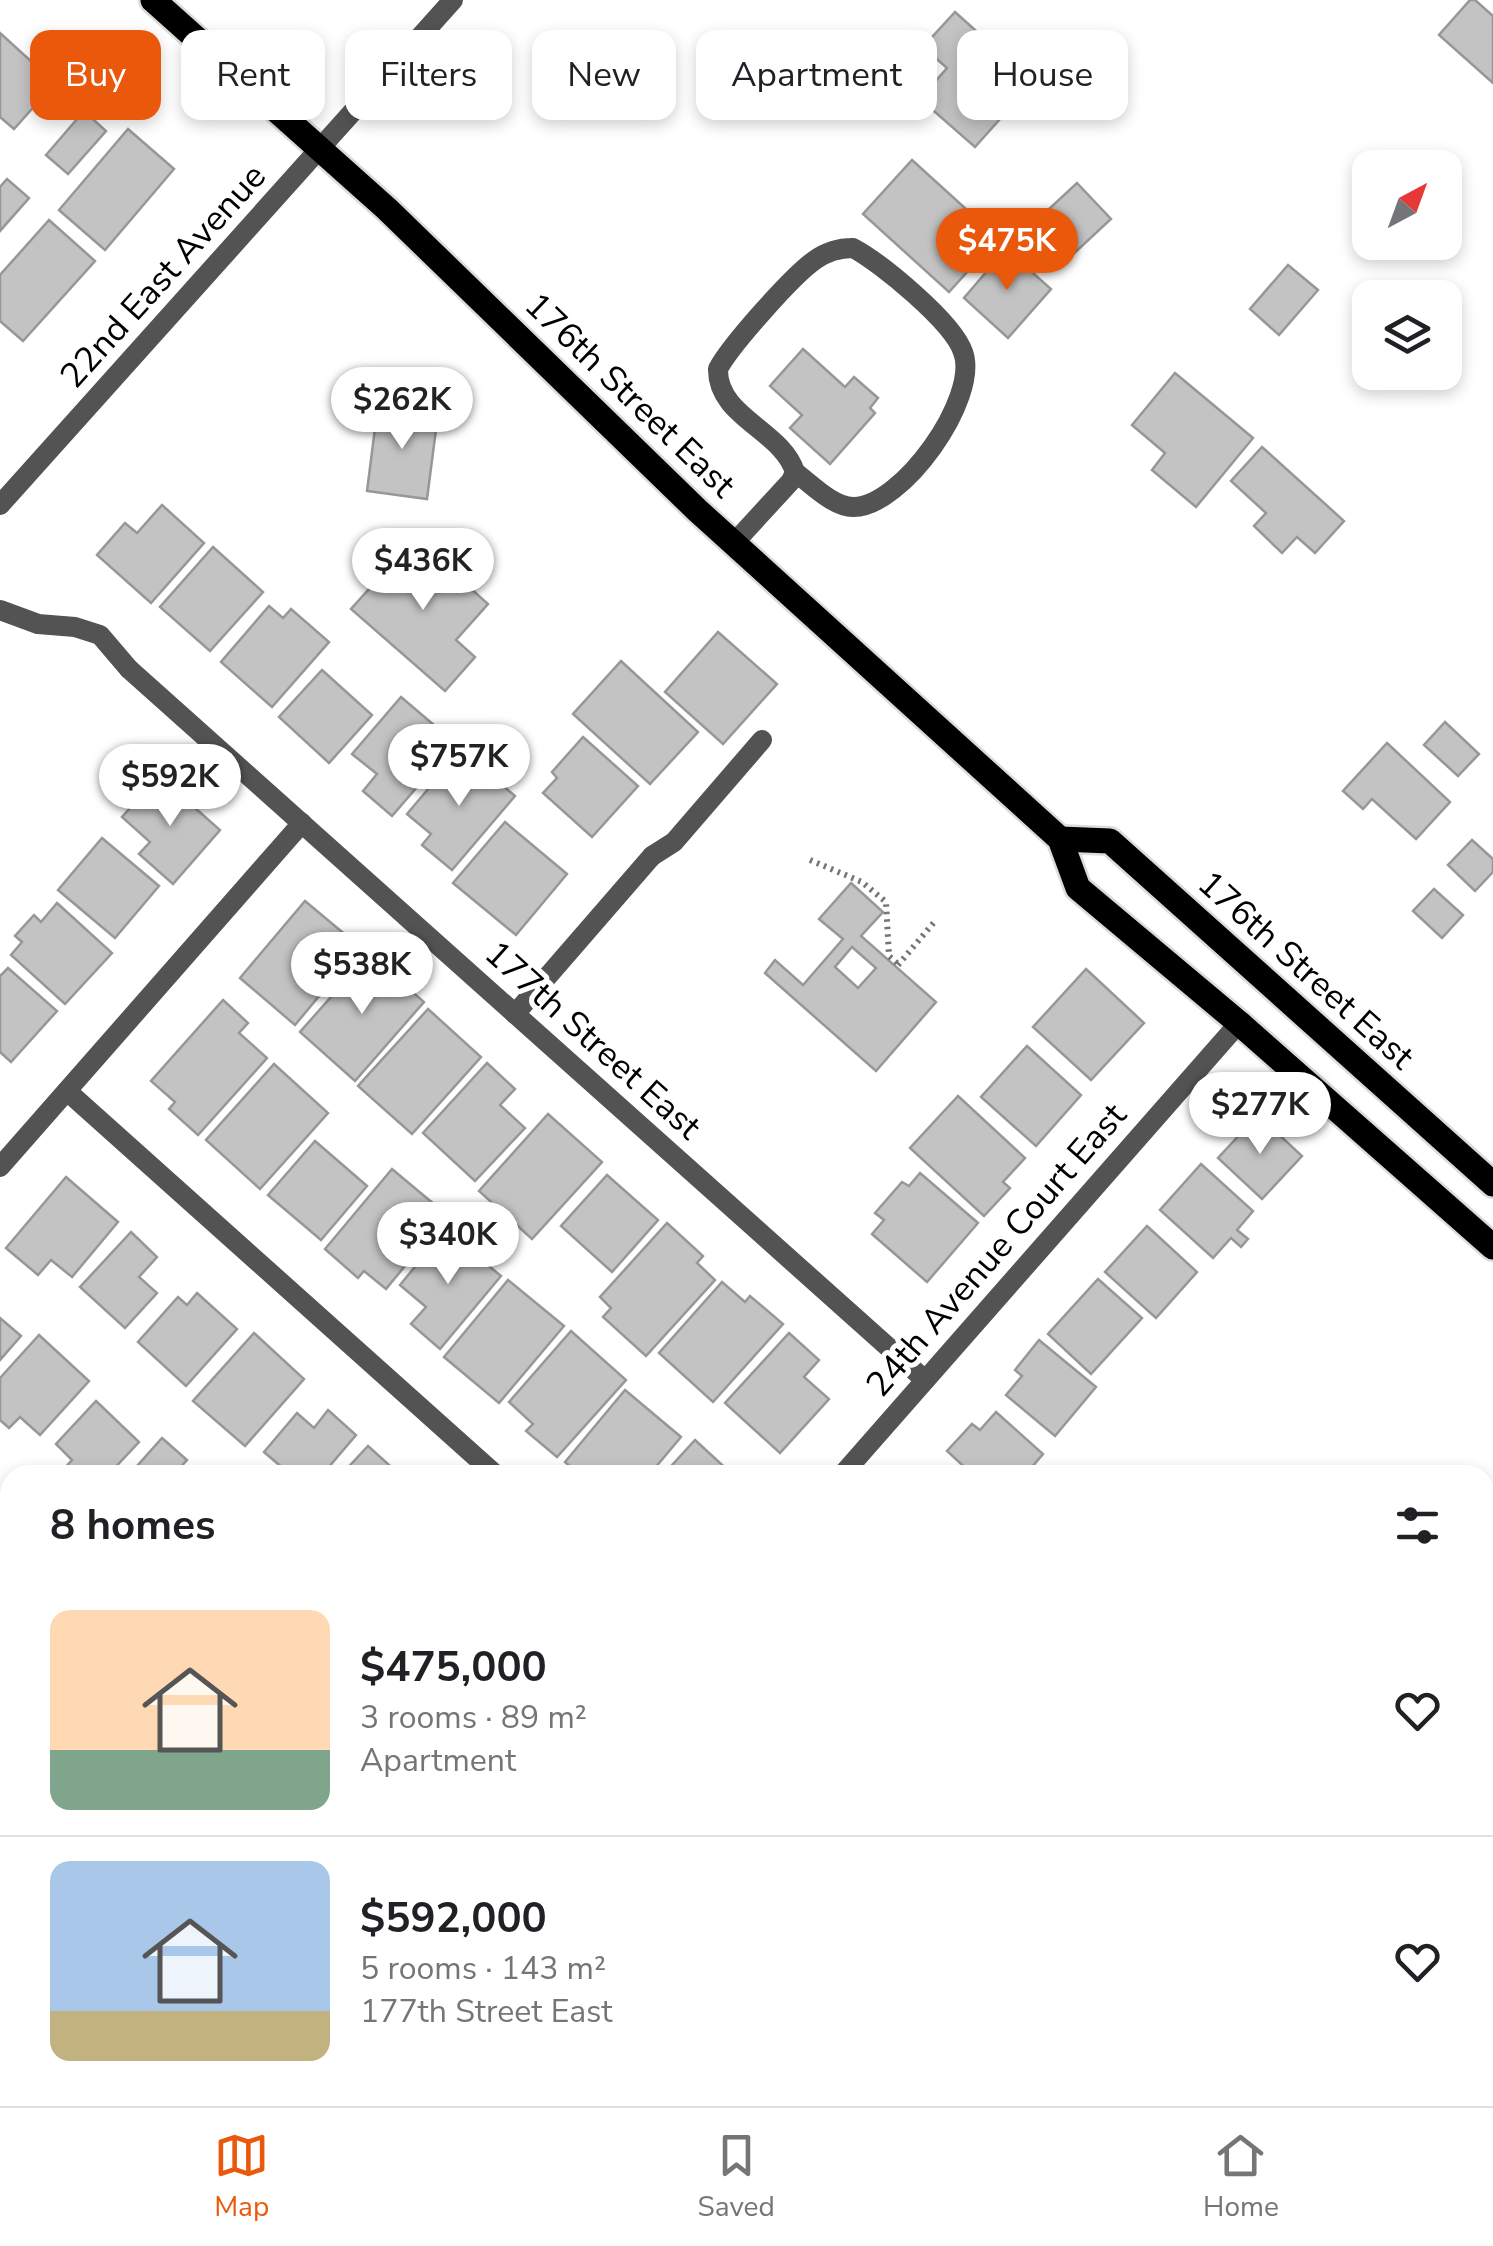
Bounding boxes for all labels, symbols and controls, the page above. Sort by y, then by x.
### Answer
chip: Buy [30,30,161,120]
chip: Rent [181,30,325,120]
chip: Filters [345,30,512,120]
chip: New [532,30,676,120]
chip: Apartment [696,30,937,120]
chip: House [957,30,1128,120]
north arrow [1352,150,1462,260]
map controls [1352,150,1462,390]
street label: 22nd East Avenue [50,154,276,398]
pin: $475K [937,208,1077,293]
text: $475K [958,219,1056,262]
button: layers [1352,280,1462,390]
street label: 176th Street East [514,282,746,508]
pin: $262K [332,367,472,452]
text: $262K [353,378,451,421]
pin: $436K [353,528,493,613]
text: $436K [374,539,472,582]
pin: $757K [389,724,529,809]
text: $757K [410,735,508,778]
pin: $592K [100,744,240,829]
text: $592K [121,755,219,798]
street label: 176th Street East [1188,860,1425,1080]
street label: 177th Street East [475,930,712,1150]
pin: $538K [292,932,432,1017]
text: $538K [313,943,411,986]
pin: $277K [1190,1072,1330,1157]
text: $277K [1211,1083,1309,1126]
street label: 24th Avenue Court East [855,1093,1137,1407]
pin: $340K [378,1202,518,1287]
text: $340K [399,1213,497,1256]
text: 8 homes [50,1497,215,1554]
icon: filters [1390,1498,1445,1553]
text: $475,000 [360,1639,547,1696]
icon: home [130,1650,250,1770]
icon: heart [1390,1683,1445,1738]
text: 3 rooms · 89 m² [360,1696,587,1739]
text: Apartment [360,1739,516,1782]
text: $592,000 [360,1890,547,1947]
icon: home [130,1901,250,2021]
icon: heart [1390,1934,1445,1989]
text: 5 rooms · 143 m² [360,1947,606,1990]
text: 177th Street East [360,1990,613,2033]
tab: Map [214,2128,269,2226]
tab: Saved [697,2128,775,2226]
tab: Home [1203,2128,1279,2226]

